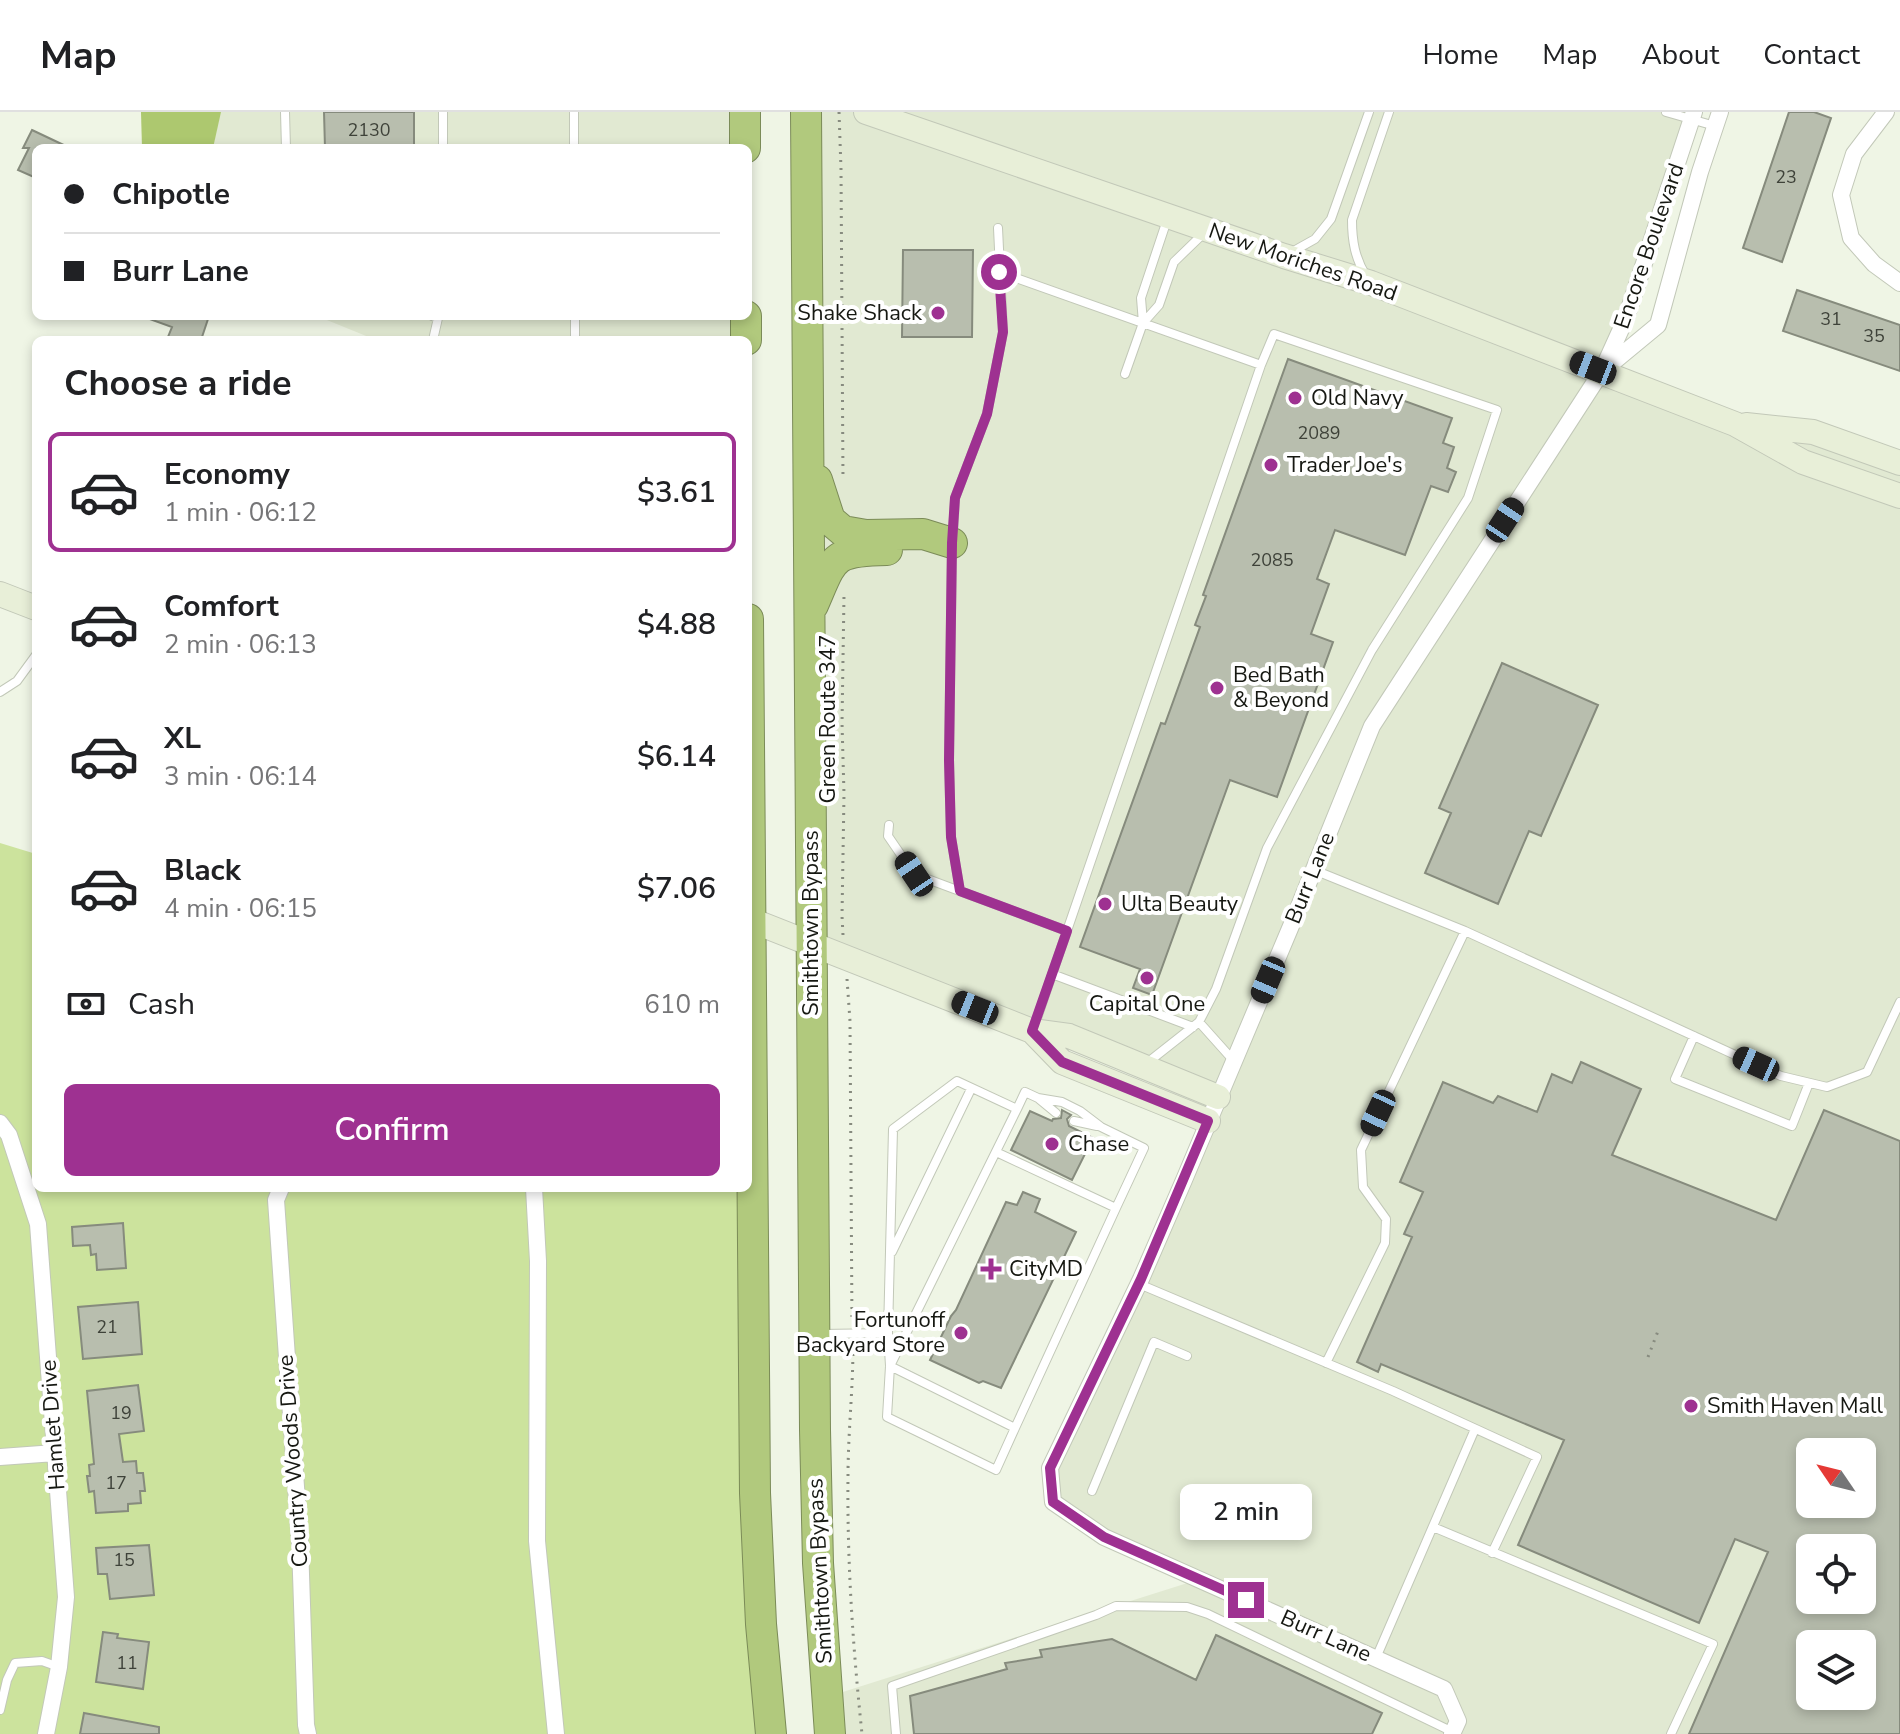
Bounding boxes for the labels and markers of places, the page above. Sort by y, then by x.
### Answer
place label: Shake Shack [797,298,923,328]
marker: Shake Shack [929,304,947,322]
place label: Old Navy [1311,383,1404,413]
marker: Old Navy [1286,389,1304,407]
place label: Trader Joe's [1287,450,1403,480]
marker: Trader Joe's [1262,456,1280,474]
place label: Bed Bath & Beyond [1233,660,1329,715]
marker: Bed Bath & Beyond [1208,679,1226,697]
place label: Ulta Beauty [1121,889,1239,919]
marker: Ulta Beauty [1096,895,1114,913]
marker: Capital One [1138,969,1156,987]
place label: Capital One [1089,989,1205,1019]
place label: Chase [1068,1129,1129,1159]
marker: Chase [1043,1135,1061,1153]
place label: CityMD [1009,1254,1083,1284]
marker: CityMD [980,1258,1002,1280]
place label: Fortunoff Backyard Store [796,1305,946,1360]
marker: Fortunoff Backyard Store [952,1324,970,1342]
place label: Smith Haven Mall [1707,1391,1884,1421]
marker: Smith Haven Mall [1682,1397,1700,1415]

